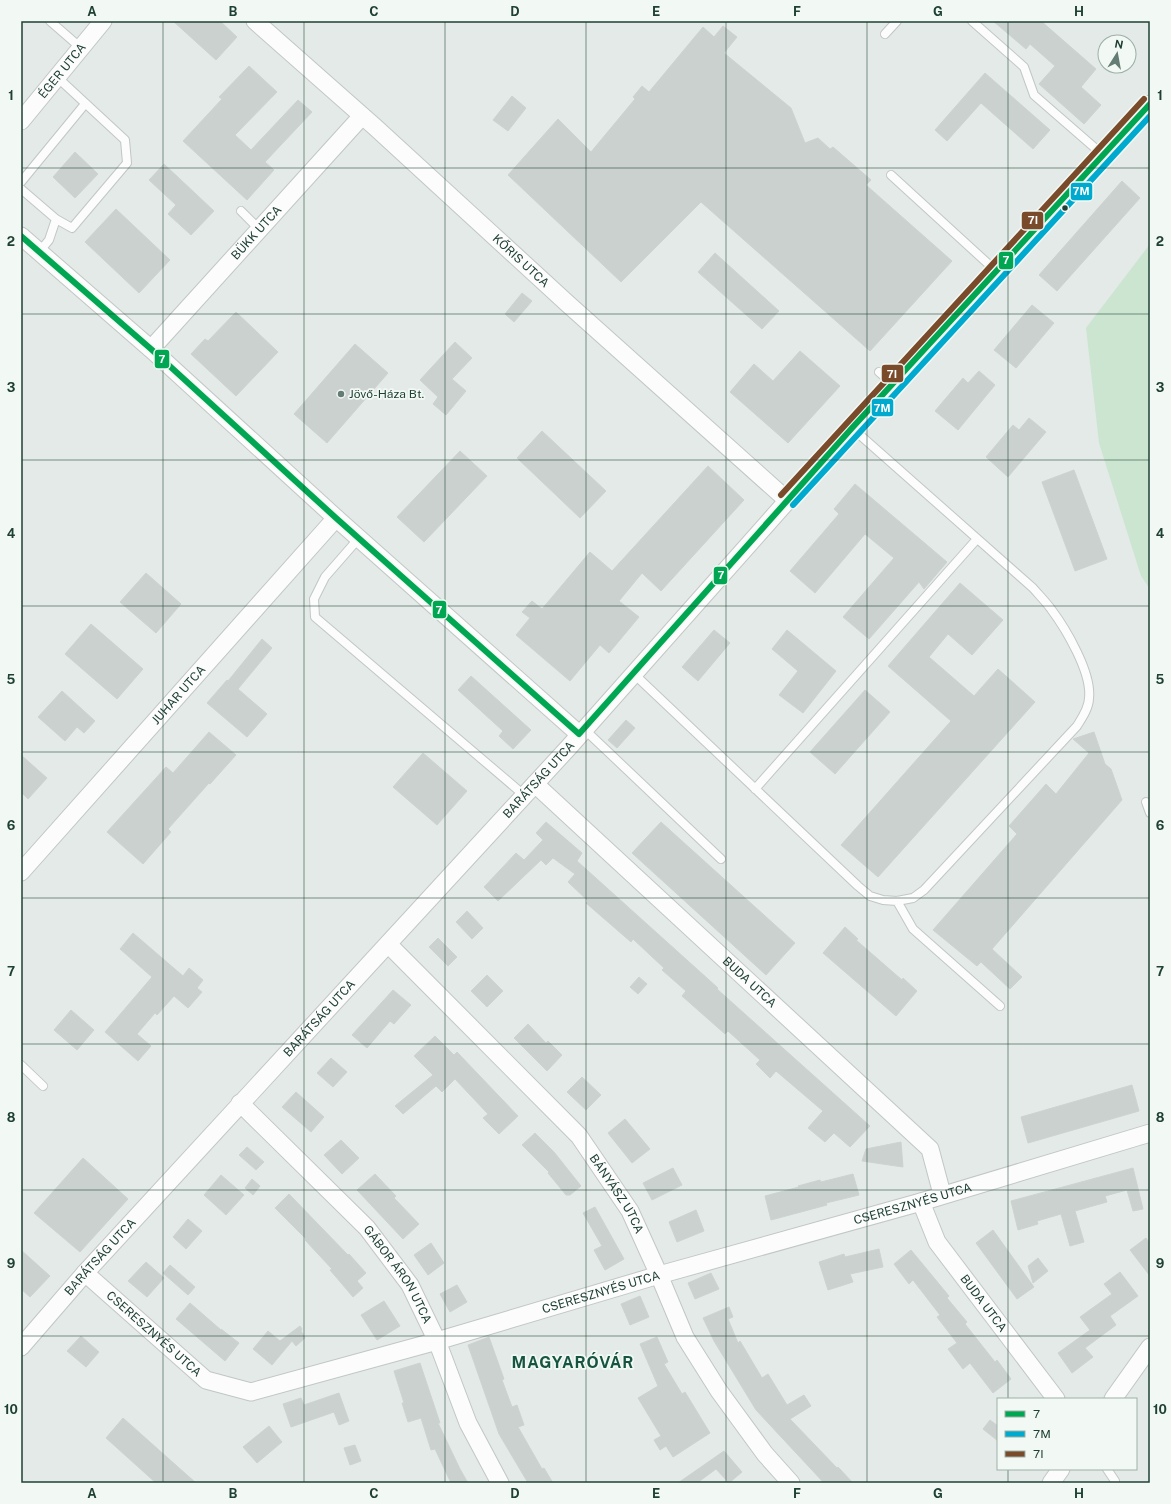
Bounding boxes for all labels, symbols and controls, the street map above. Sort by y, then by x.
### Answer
text: A [87,4,97,19]
text: B [229,4,238,19]
text: C [369,4,379,19]
text: D [510,4,520,19]
text: E [652,4,660,19]
text: F [793,4,801,19]
text: G [933,4,943,19]
text: H [1074,4,1084,19]
north arrow [1097,34,1137,74]
text: N [1114,37,1124,51]
street label: ÉGER UTCA [36,40,89,101]
text: 1 [8,88,14,103]
text: 1 [1157,88,1163,103]
line badge: 7M [1070,182,1093,201]
text: 7M [1073,185,1089,197]
street label: BÜKK UTCA [228,202,285,262]
unlabelled marker [1060,203,1070,213]
line badge: 7I [1021,211,1044,230]
text: 7I [1028,214,1038,226]
street label: KŐRIS UTCA [490,231,552,290]
text: 2 [7,234,15,249]
text: 2 [1156,234,1164,249]
line badge: 7 [998,251,1014,270]
text: 7 [1003,254,1010,266]
line badge: 7 [154,349,170,369]
text: 7 [159,353,166,365]
line badge: 7I [881,364,904,383]
text: 7I [887,368,897,380]
text: 3 [7,380,16,395]
text: 3 [1156,380,1165,395]
place label: Jövő-Háza Bt. [349,387,424,401]
marker: Jövő-Háza Bt. [336,389,346,399]
line badge: 7M [871,398,894,417]
text: 7M [874,402,890,414]
text: 4 [7,526,16,541]
text: 4 [1156,526,1165,541]
line badge: 7 [713,566,728,585]
text: 7 [718,569,725,581]
line badge: 7 [432,600,447,619]
text: 7 [436,604,443,616]
street label: JUHAR UTCA [149,662,209,727]
text: 5 [7,672,16,687]
text: 5 [1156,672,1165,687]
street label: BARÁTSÁG UTCA [500,738,578,821]
text: 6 [7,818,16,833]
text: 6 [1156,818,1165,833]
street label: BUDA UTCA [720,954,780,1011]
text: 7 [7,964,15,979]
text: 7 [1156,964,1164,979]
street label: BARÁTSÁG UTCA [281,977,358,1059]
text: 8 [7,1110,16,1125]
text: 8 [1156,1110,1165,1125]
street label: BÁNYÁSZ UTCA [587,1152,646,1236]
street label: CSERESZNYÉS UTCA [852,1180,974,1227]
street label: BARÁTSÁG UTCA [62,1215,139,1298]
street label: GÁBOR ÁRON UTCA [360,1223,435,1326]
text: 9 [7,1256,15,1271]
text: 9 [1156,1256,1164,1271]
street label: CSERESZNYÉS UTCA [540,1268,662,1316]
street label: BUDA UTCA [957,1272,1010,1335]
street label: CSERESZNYÉS UTCA [104,1288,205,1380]
district label: MAGYARÓVÁR [512,1352,634,1372]
legend [997,1398,1137,1470]
text: 10 [4,1402,18,1417]
text: 10 [1153,1402,1167,1417]
text: 7 [1033,1407,1040,1421]
text: 7M [1033,1427,1051,1441]
text: 7I [1033,1447,1044,1461]
text: A [87,1486,97,1501]
text: B [229,1486,238,1501]
text: C [369,1486,379,1501]
text: D [510,1486,520,1501]
text: E [652,1486,660,1501]
text: F [793,1486,801,1501]
text: G [933,1486,943,1501]
text: H [1074,1486,1084,1501]

